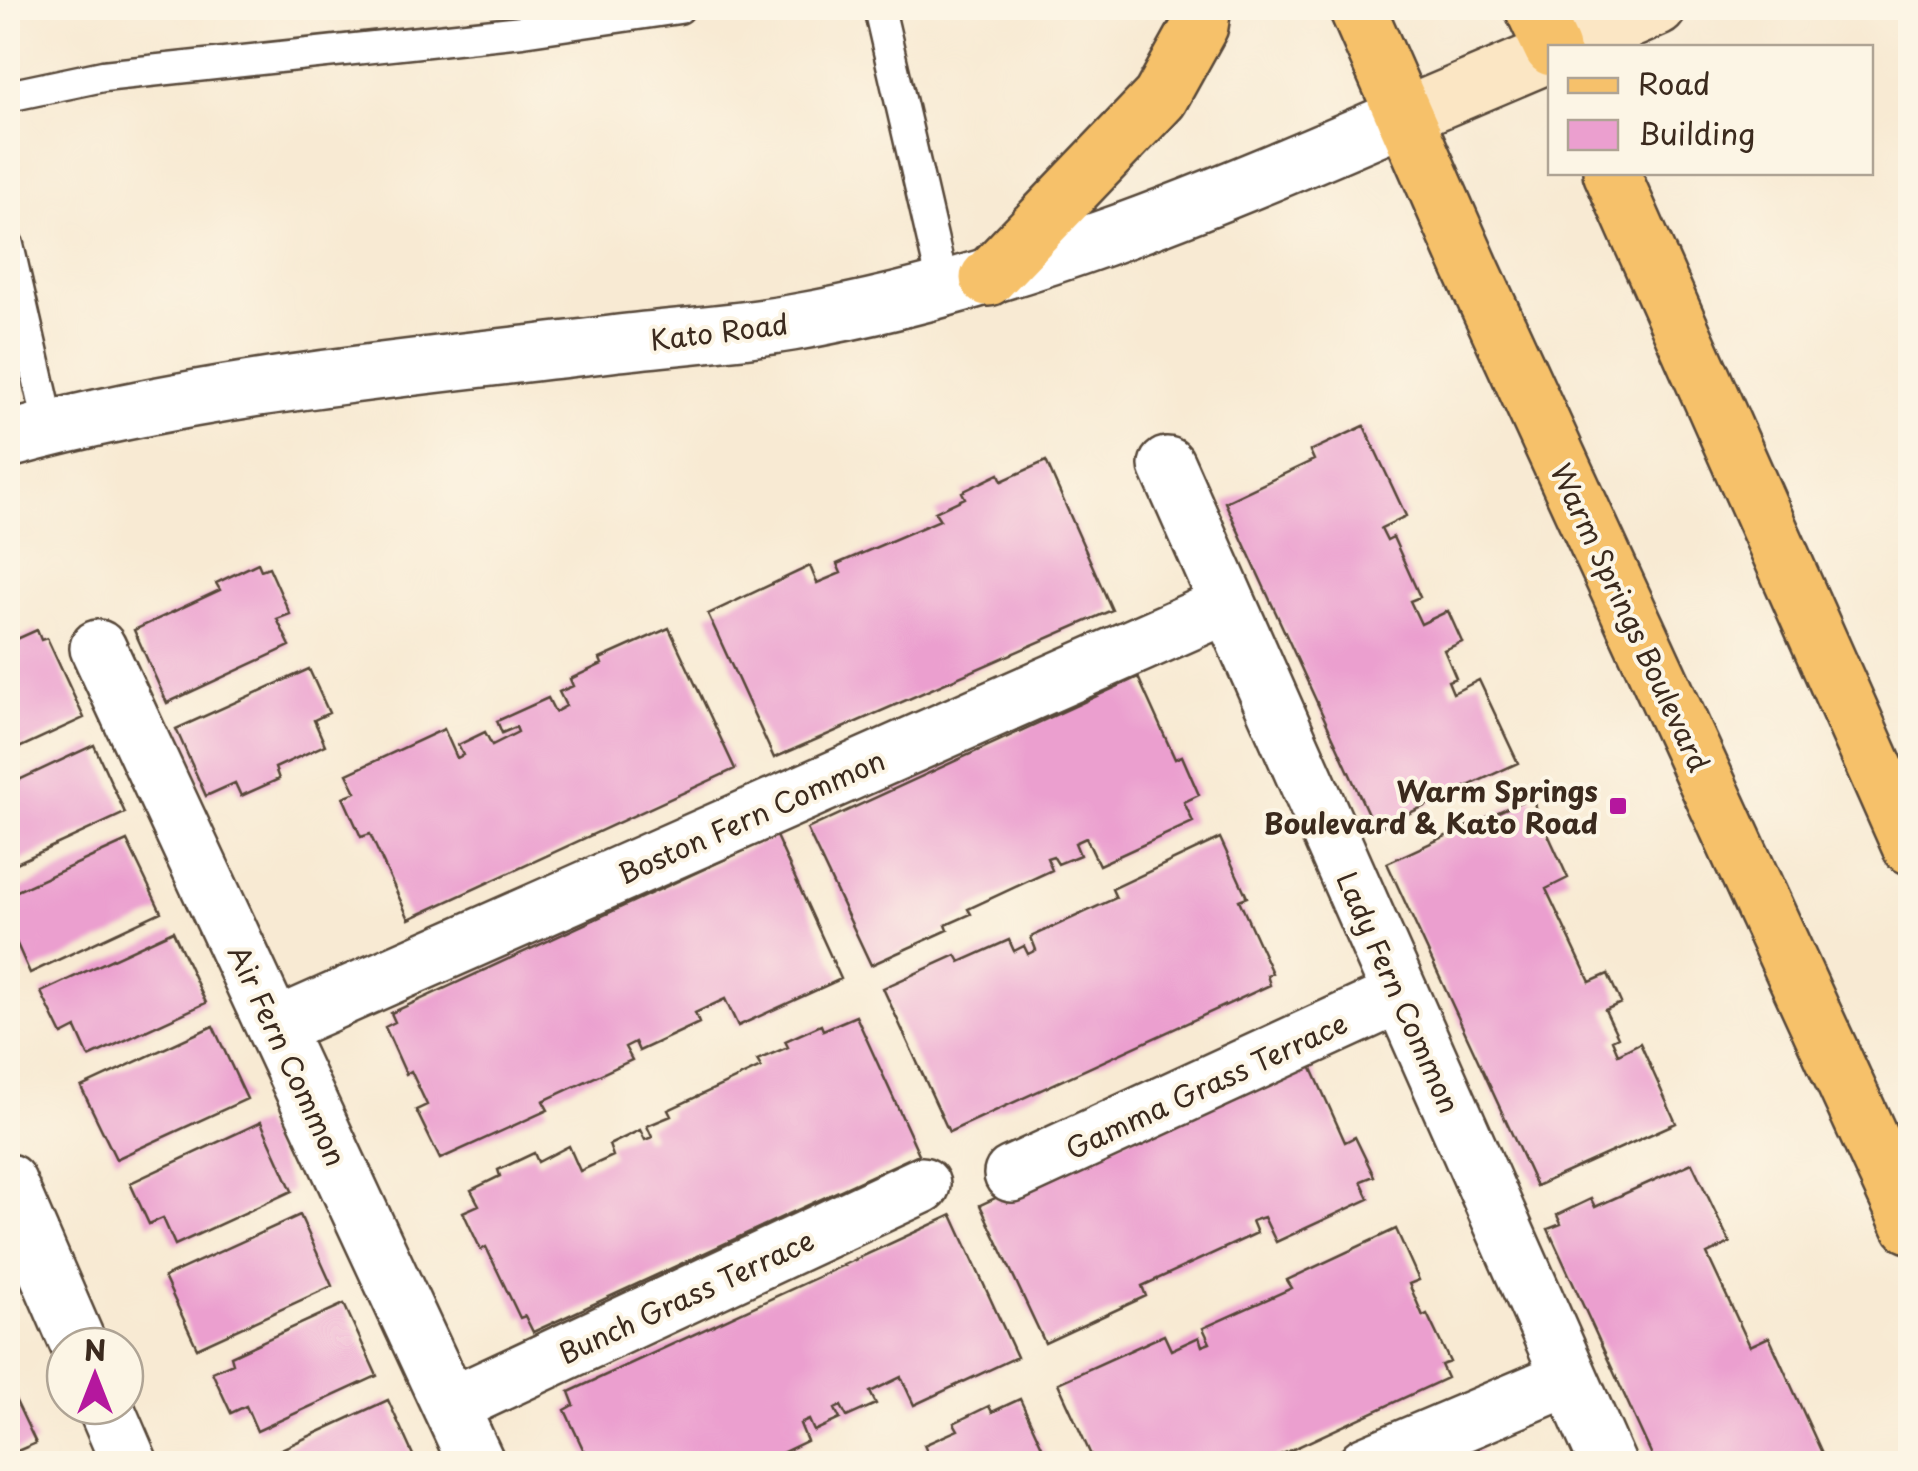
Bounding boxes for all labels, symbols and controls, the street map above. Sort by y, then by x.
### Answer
legend [1548,45,1873,175]
text: Road [1638,60,1711,105]
text: Building [1638,110,1755,155]
street label: Kato Road [647,301,791,361]
street label: Warm Springs Boulevard [1541,456,1721,778]
street label: Boston Fern Common [611,738,891,894]
place label: Warm Springs Boulevard & Kato Road [1263,769,1598,844]
marker: Warm Springs Boulevard & Kato Road [1607,795,1629,817]
street label: Lady Fern Common [1326,864,1472,1120]
street label: Air Fern Common [218,937,358,1173]
street label: Gamma Grass Terrace [1058,1001,1354,1169]
street label: Bunch Grass Terrace [551,1218,821,1374]
north arrow [45,1326,145,1426]
text: N [84,1328,106,1371]

